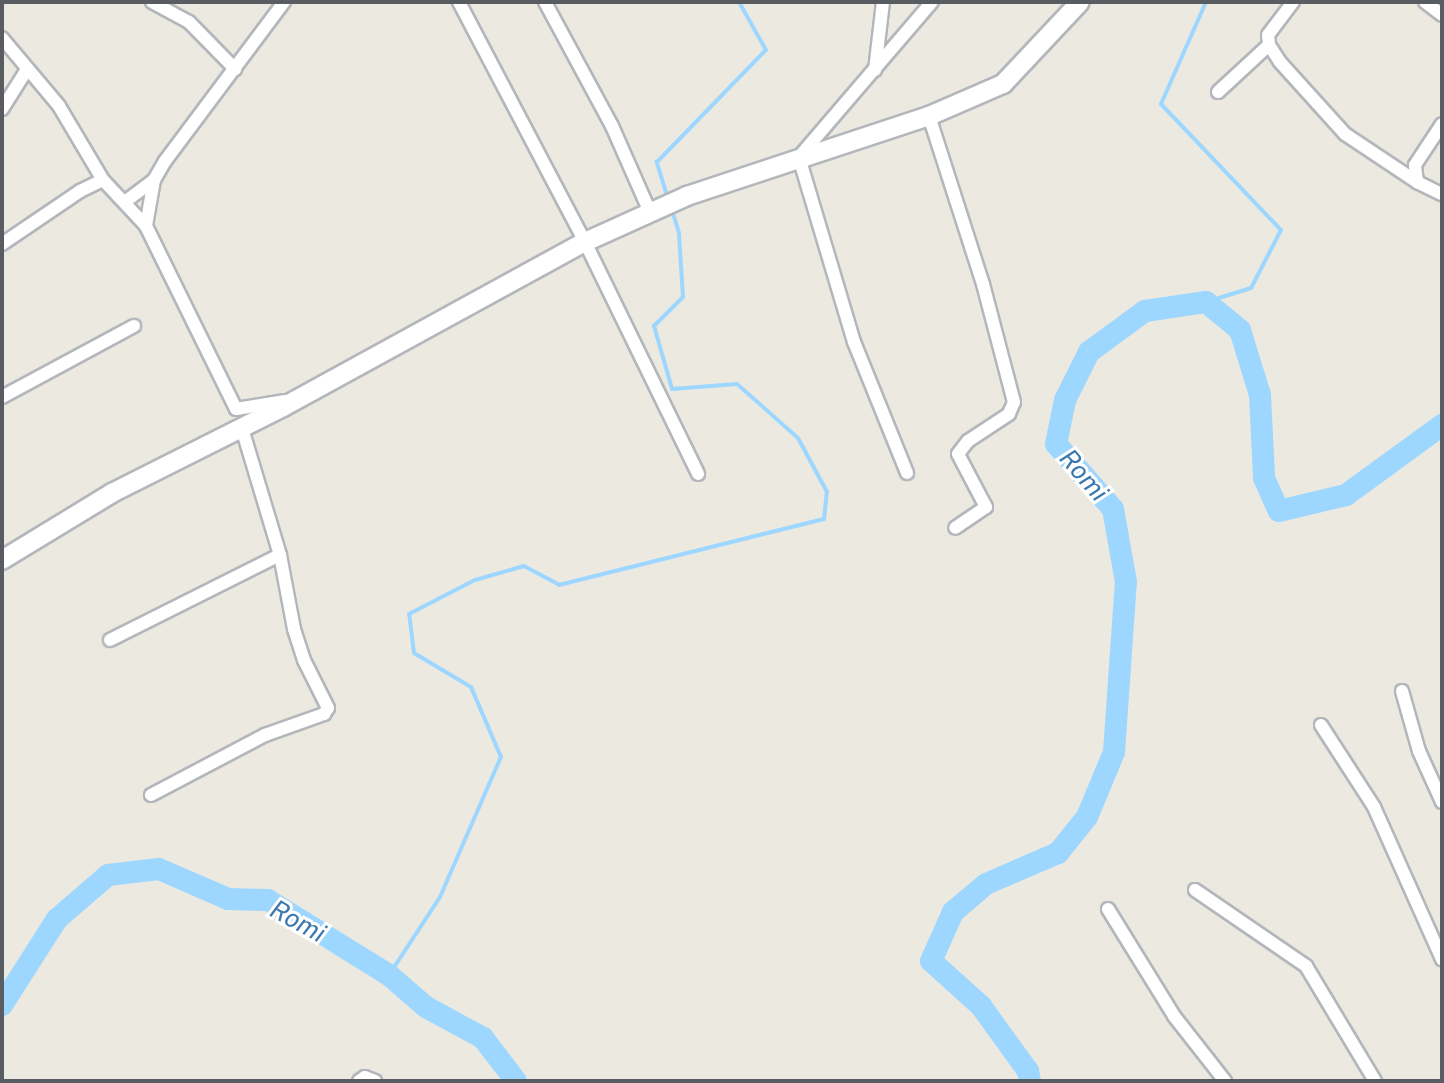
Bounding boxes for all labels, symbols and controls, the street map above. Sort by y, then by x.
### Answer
water label: Romi [1053,443,1115,507]
water label: Romi [265,893,331,949]

